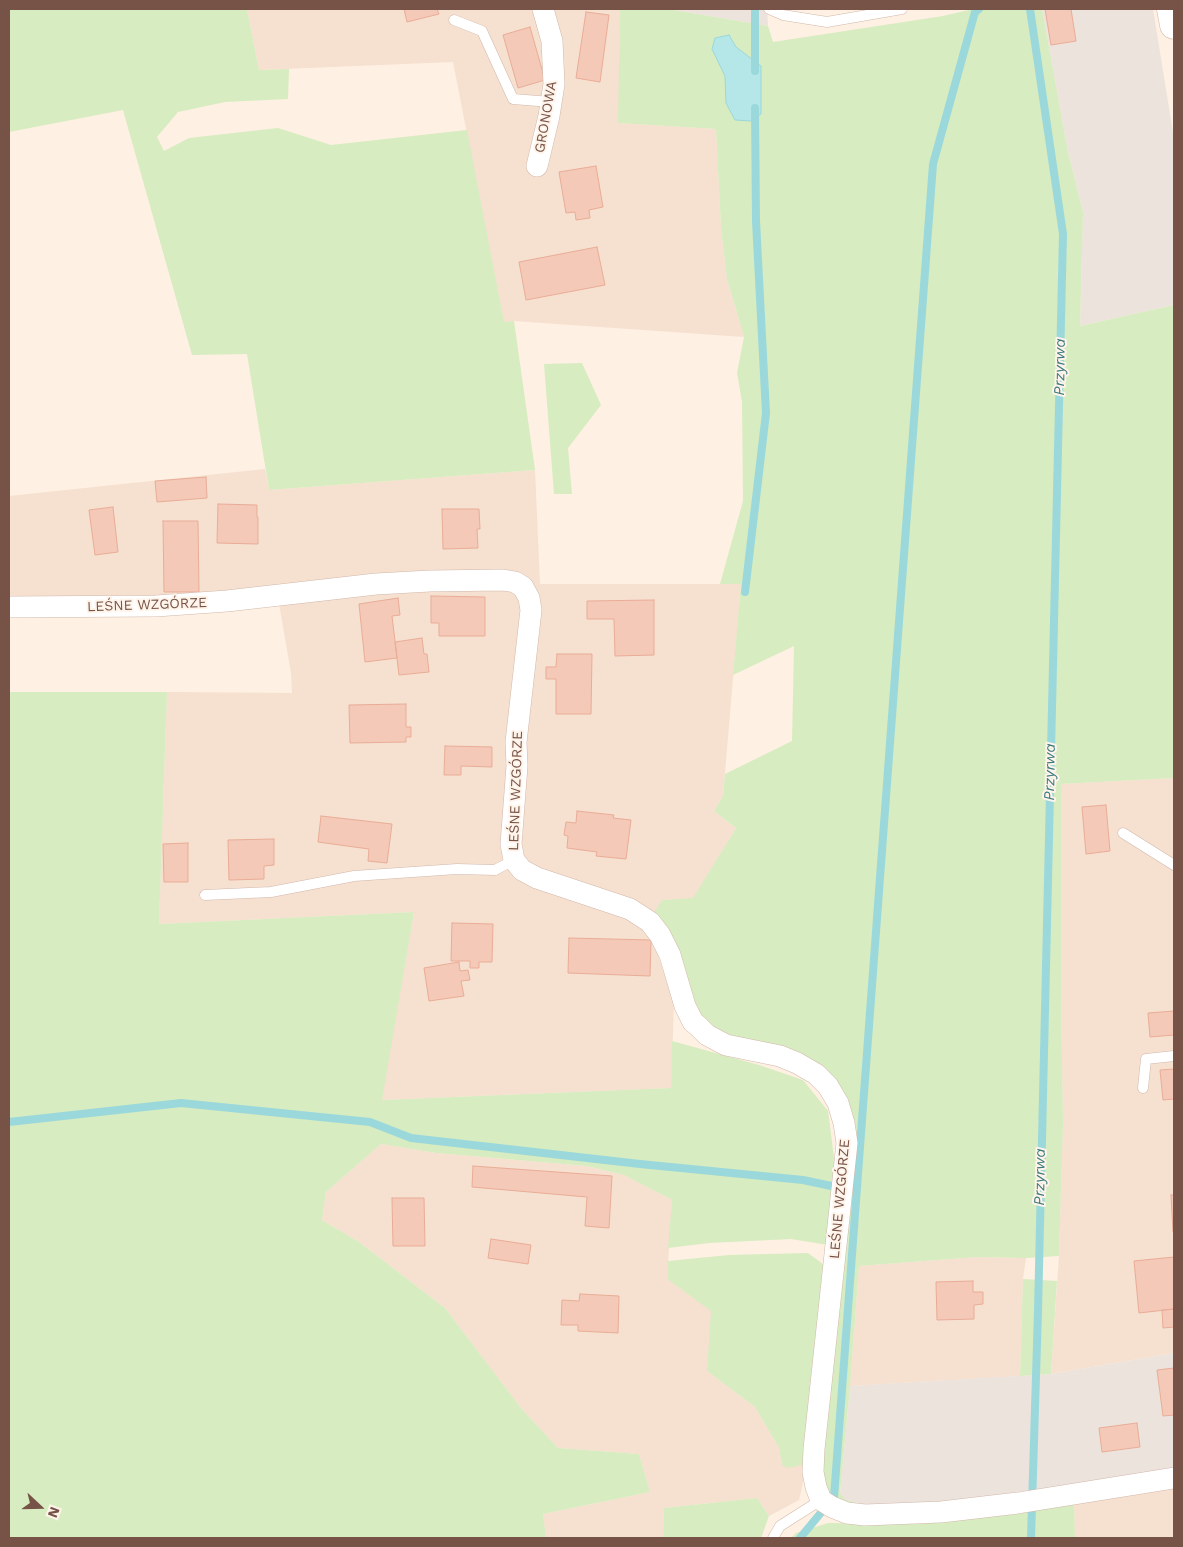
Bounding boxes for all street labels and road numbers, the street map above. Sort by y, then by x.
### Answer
street label: GRONOWA [531,80,561,154]
street label: LEŚNE WZGÓRZE [87,595,207,615]
street label: LEŚNE WZGÓRZE [506,731,526,851]
street label: LEŚNE WZGÓRZE [826,1138,854,1260]

